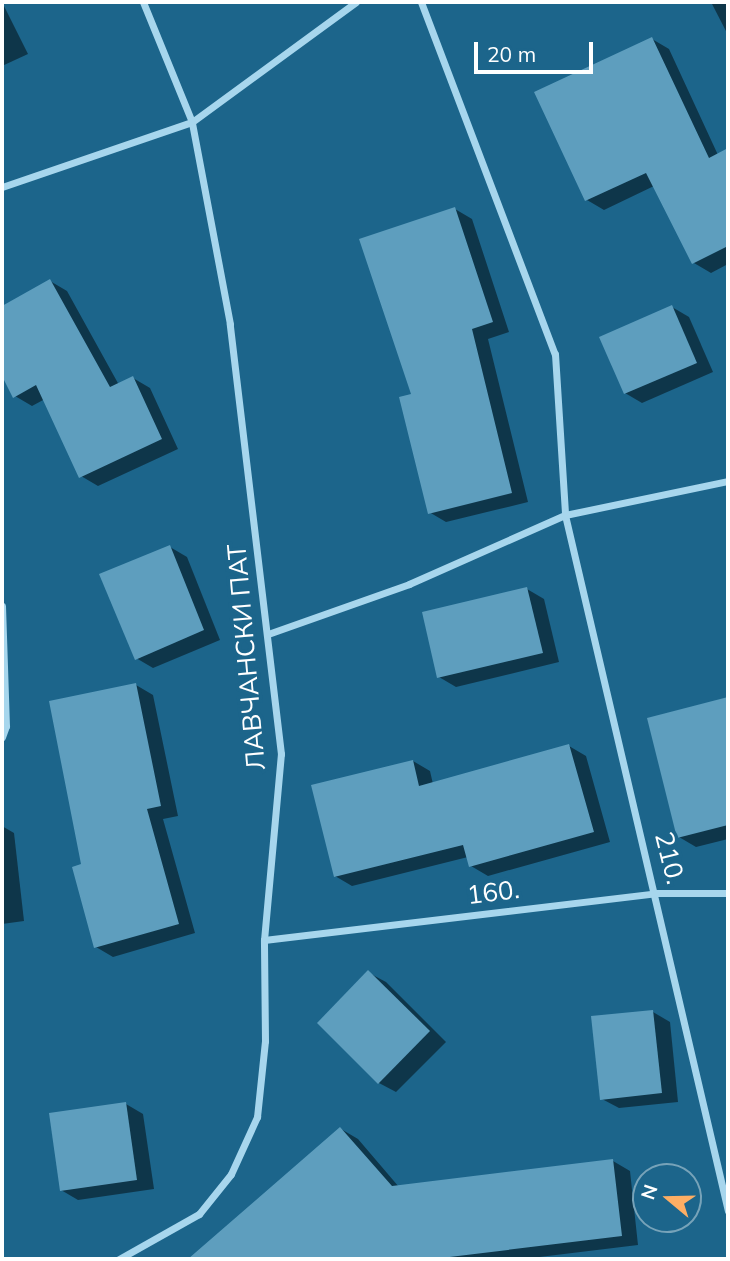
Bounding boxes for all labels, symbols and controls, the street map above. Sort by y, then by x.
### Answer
scale bar [478,28,597,72]
text: 20 m [487,41,536,67]
street label: ЛАВЧАНСКИ ПАТ [221,542,271,772]
street label: 210. [648,829,692,887]
street label: 160. [465,873,521,911]
north arrow [632,1163,702,1233]
text: N [635,1181,663,1203]

